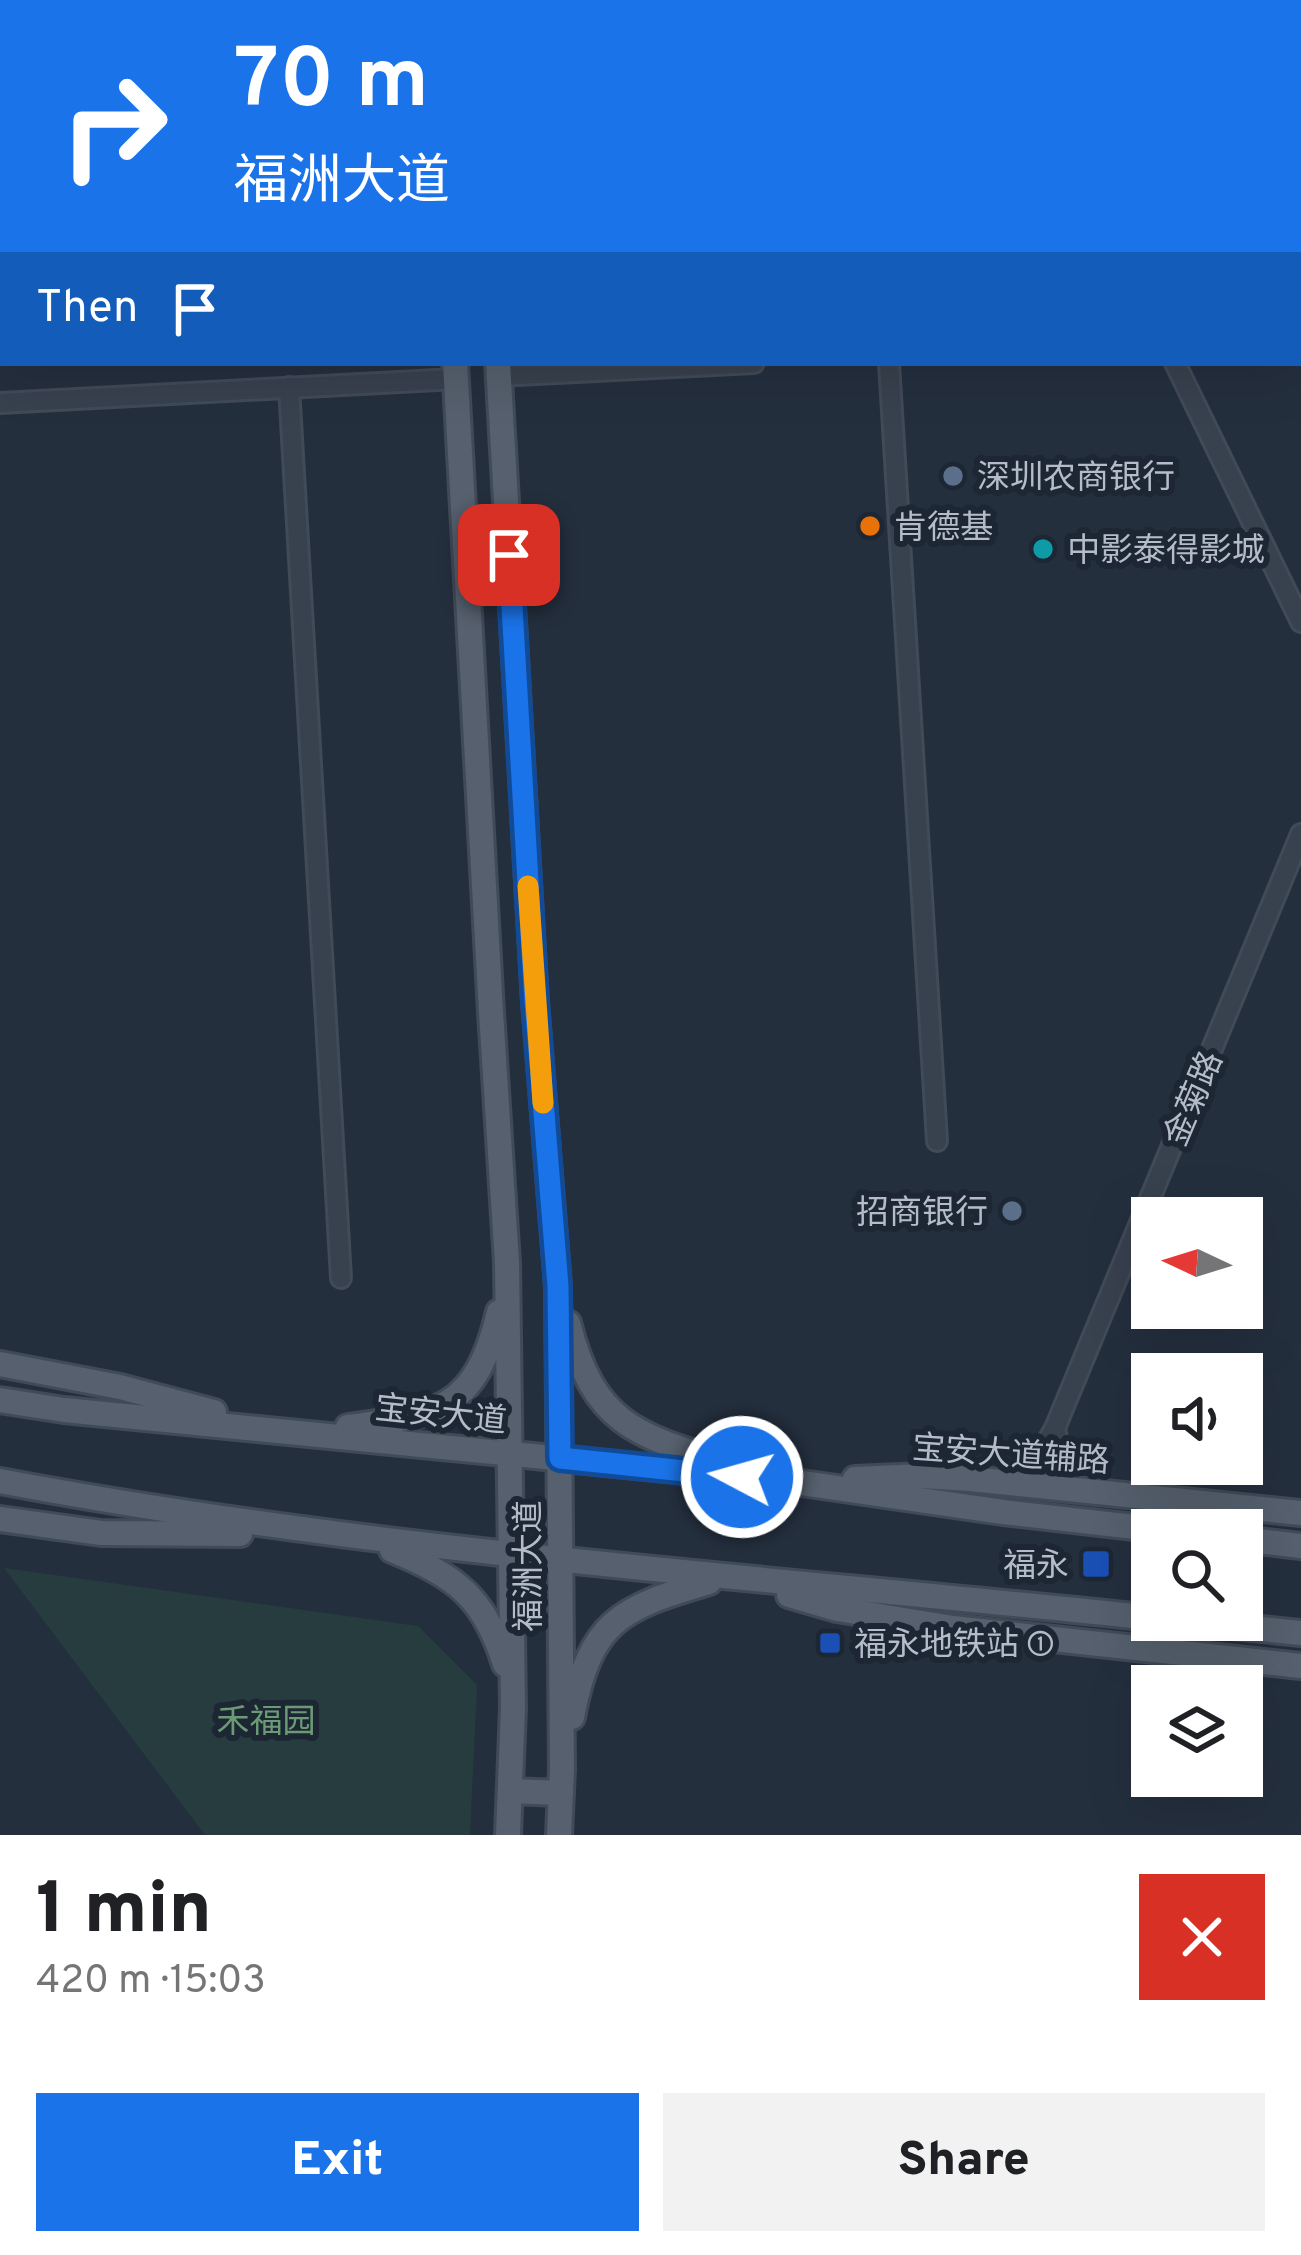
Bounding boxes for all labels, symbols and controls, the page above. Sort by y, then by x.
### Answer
text: 70 m [234,31,429,137]
icon: right [36,48,192,204]
text: 福洲大道 [234,150,450,219]
icon: arrive [162,276,228,342]
text: Then [36,281,138,338]
place label: 深圳农商银行 [977,459,1175,501]
marker: 深圳农商银行 [940,463,966,489]
pin [458,504,560,606]
place label: 肯德基 [894,509,993,551]
marker: 肯德基 [857,513,883,539]
icon: arrive [476,522,542,588]
place label: 中影泰得影城 [1067,532,1265,574]
marker: 中影泰得影城 [1030,536,1056,562]
street label: 金菊路 [1157,1046,1234,1153]
place label: 招商银行 [856,1194,988,1236]
north arrow [1131,1197,1263,1329]
map controls [1131,1197,1263,1797]
marker: 招商银行 [999,1198,1025,1224]
button: sound [1131,1353,1263,1485]
street label: 宝安大道 [373,1389,508,1445]
position arrow [679,1414,805,1540]
street label: 宝安大道辅路 [910,1429,1111,1485]
street label: 福洲大道 [510,1500,552,1632]
button: search [1131,1509,1263,1641]
place label: 福永 [1003,1547,1069,1589]
marker: 福永 [1080,1548,1112,1580]
place label: 福永地铁站 ① [854,1626,1054,1668]
marker: 福永地铁站 ① [817,1630,843,1656]
button: layers [1131,1665,1263,1797]
park label: 禾福园 [217,1703,316,1745]
text: 1 min [36,1867,212,1959]
button: close [1139,1874,1265,2000]
text: 420 m · 15:03 [36,1958,266,2007]
button: Exit [36,2093,639,2231]
button: Share [663,2093,1265,2231]

